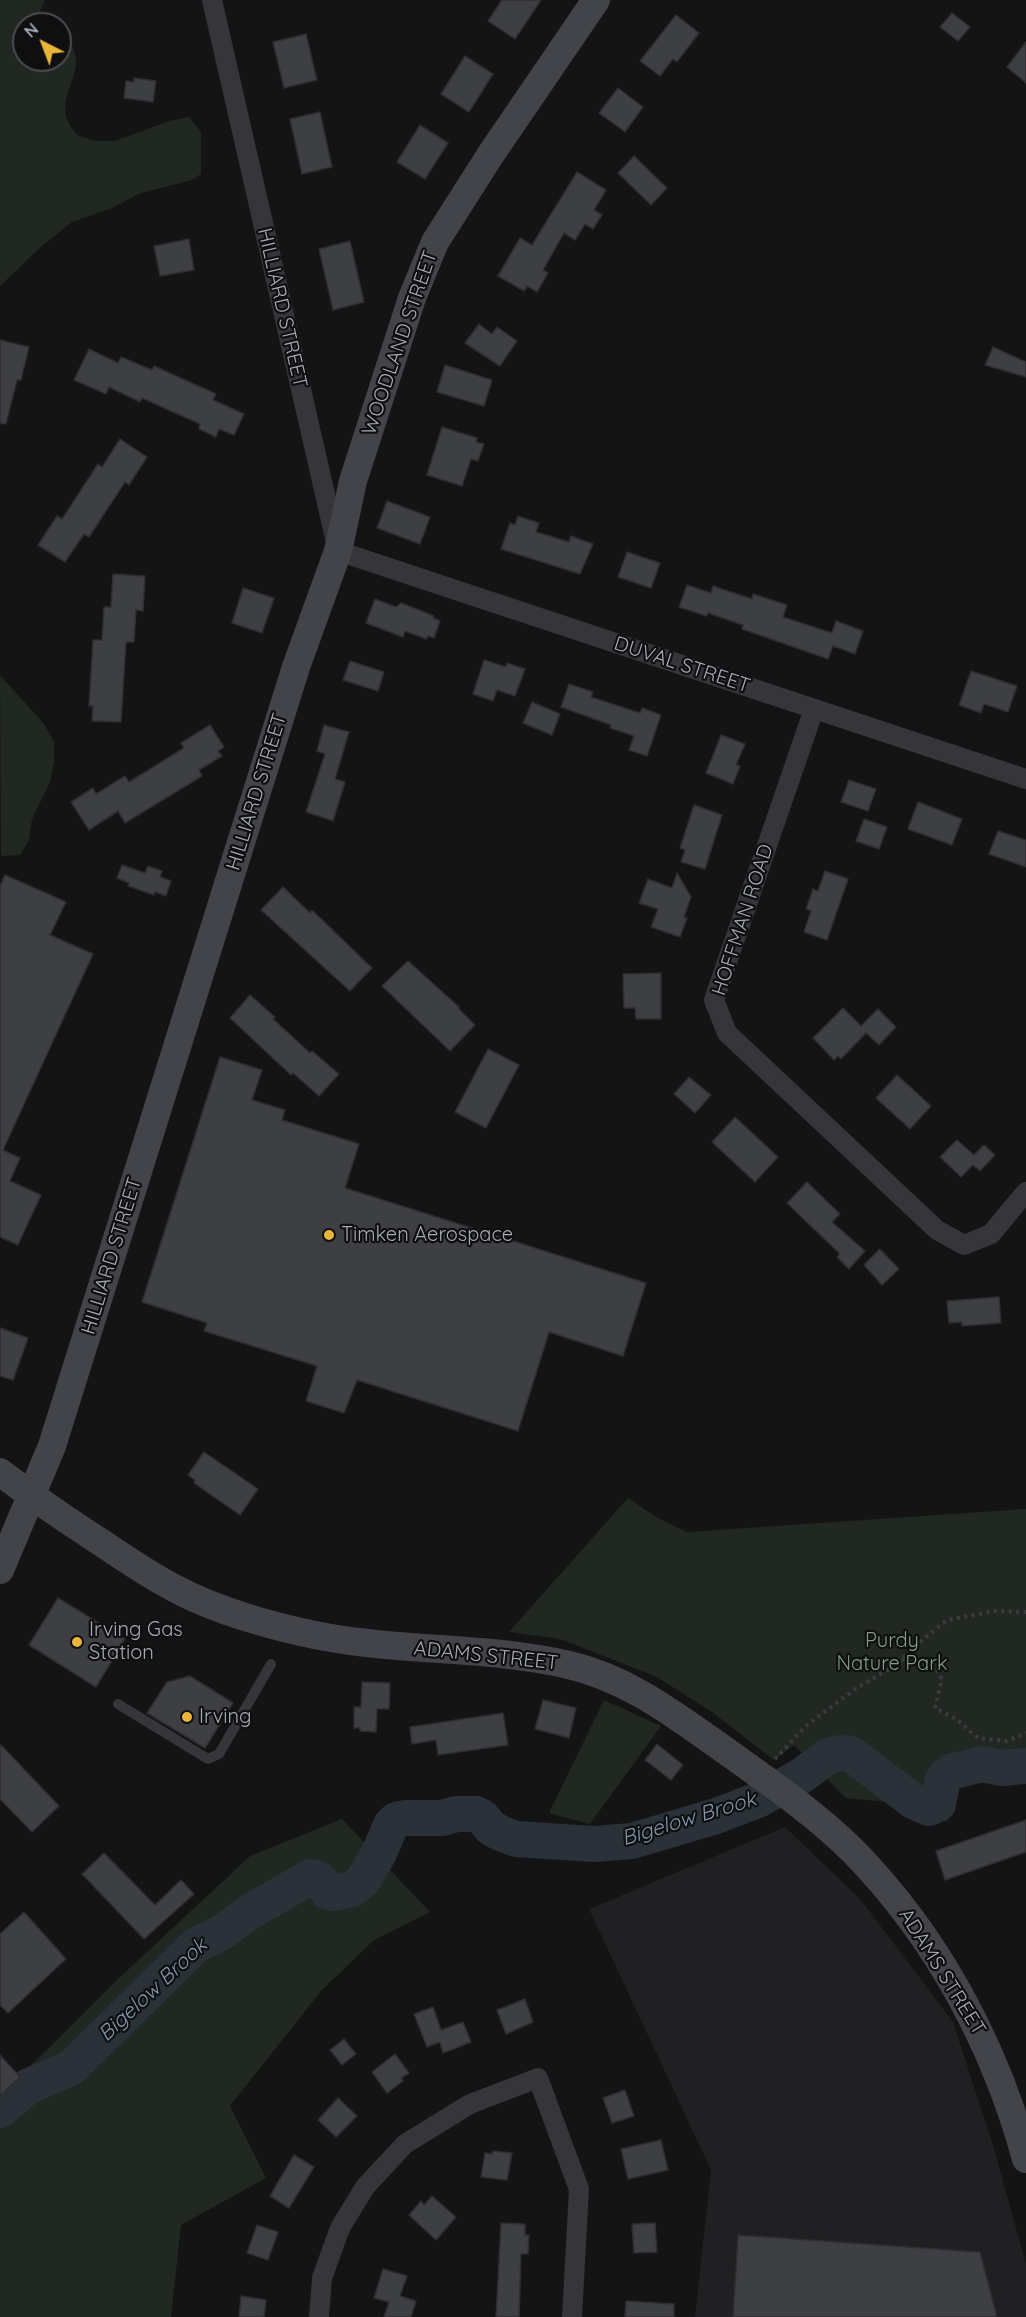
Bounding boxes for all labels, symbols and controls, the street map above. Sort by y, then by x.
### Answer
north arrow [12,12,72,72]
text: N [20,19,42,41]
street label: HILLIARD STREET [252,226,312,390]
street label: WOODLAND STREET [357,248,443,438]
street label: DUVAL STREET [611,632,753,698]
street label: HILLIARD STREET [222,710,292,874]
street label: HOFFMAN ROAD [707,841,779,999]
street label: HILLIARD STREET [77,1174,147,1338]
place label: Timken Aerospace [341,1223,513,1247]
marker: Timken Aerospace [322,1228,336,1242]
place label: Irving Gas Station [89,1618,183,1665]
park label: Purdy Nature Park [836,1629,948,1676]
marker: Irving Gas Station [70,1635,84,1649]
street label: ADAMS STREET [413,1636,559,1676]
place label: Irving [199,1705,252,1729]
marker: Irving [180,1710,194,1724]
water label: Bigelow Brook [619,1787,759,1851]
street label: ADAMS STREET [893,1904,991,2040]
water label: Bigelow Brook [93,1933,213,2047]

